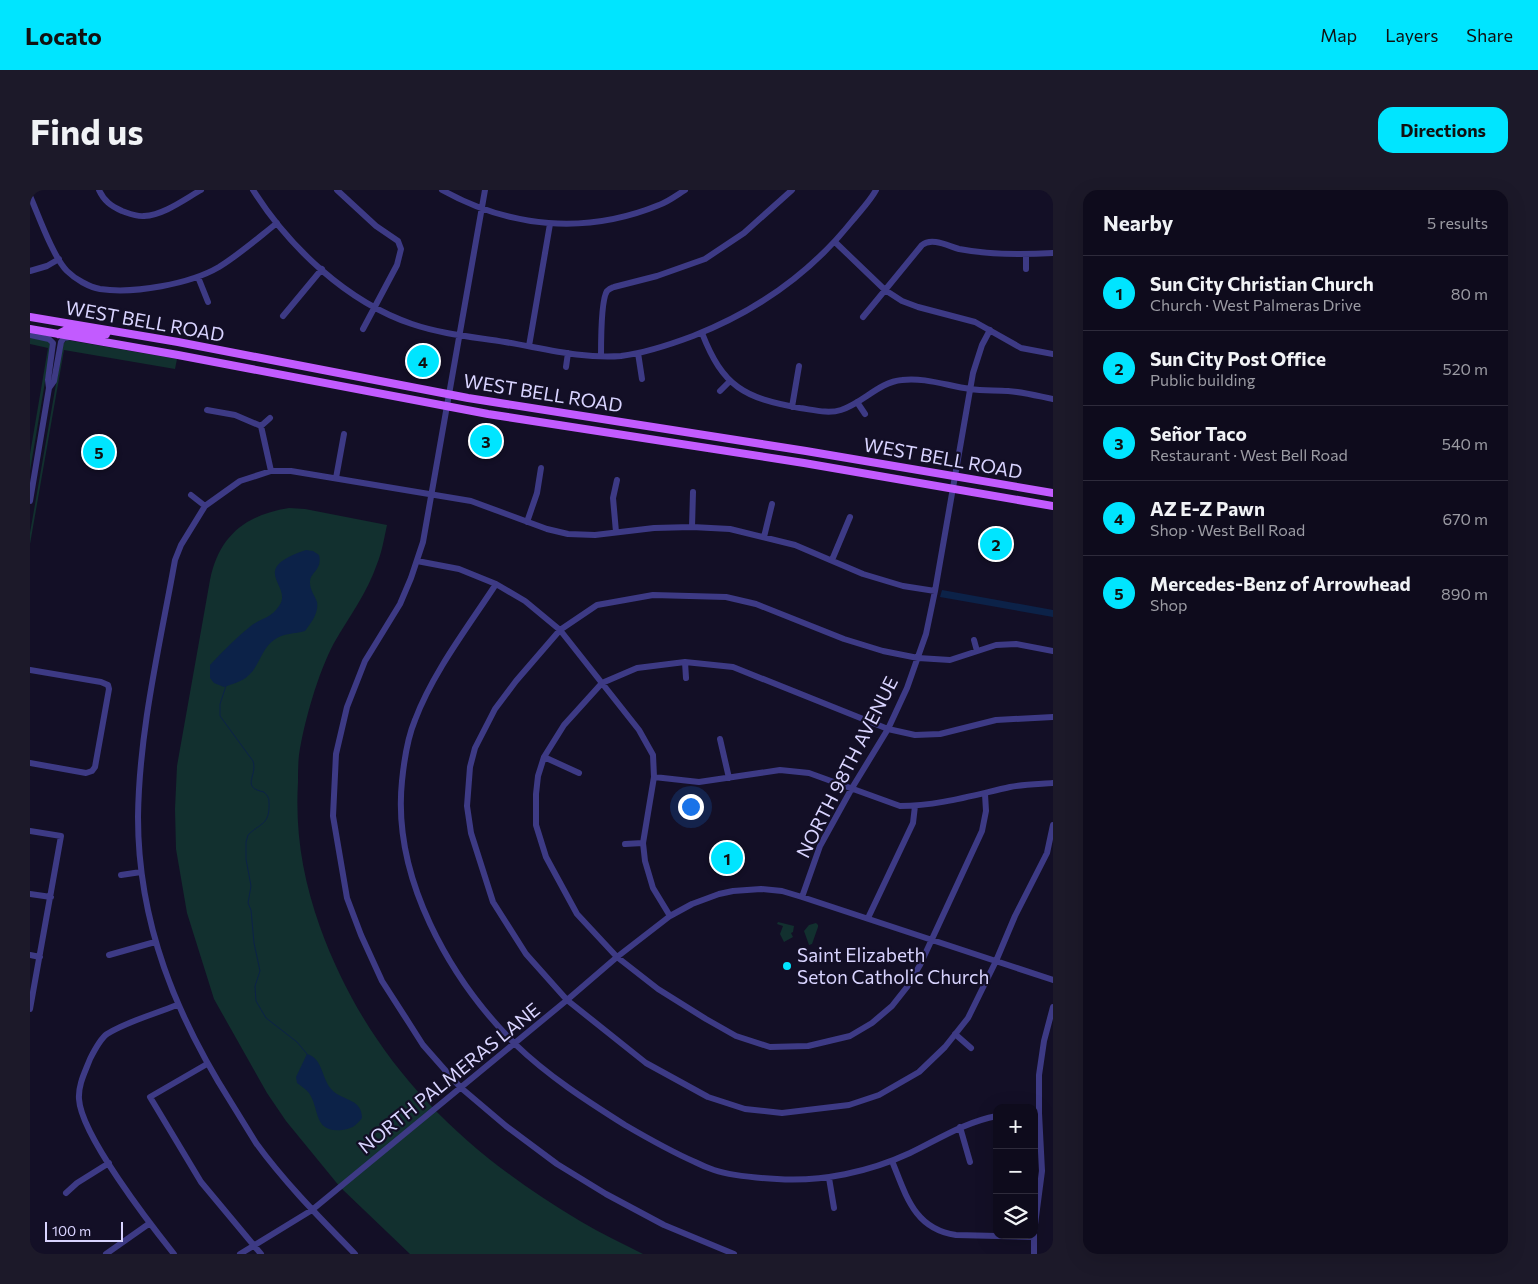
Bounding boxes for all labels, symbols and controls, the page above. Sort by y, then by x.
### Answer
text: Locato [25,21,102,50]
text: Map [1320,24,1357,46]
text: Layers [1385,24,1438,46]
text: Share [1466,24,1513,46]
button: Directions [1378,107,1508,153]
text: Find us [30,109,144,152]
text: Nearby [1103,210,1173,235]
text: 5 results [1427,213,1488,232]
text: Sun City Christian Church [1150,272,1374,295]
text: 1 [1115,284,1123,303]
text: 80 m [1451,284,1488,303]
street label: WEST BELL ROAD [64,295,226,346]
text: Church · West Palmeras Drive [1150,295,1361,314]
pin: 4 [407,342,439,380]
text: Sun City Post Office [1150,347,1326,370]
text: 2 [1114,359,1124,378]
text: 520 m [1443,359,1488,378]
street label: WEST BELL ROAD [462,369,624,416]
text: Public building [1150,370,1255,389]
pin: 3 [470,422,502,460]
text: Señor Taco [1150,422,1247,445]
street label: WEST BELL ROAD [862,432,1024,483]
pin: 5 [83,433,115,471]
text: 3 [1114,434,1124,453]
text: 540 m [1442,434,1488,453]
text: Restaurant · West Bell Road [1150,445,1348,464]
text: AZ E-Z Pawn [1150,497,1265,520]
text: 4 [1114,509,1124,528]
text: 670 m [1442,509,1488,528]
text: Shop · West Bell Road [1150,520,1305,539]
pin: 2 [980,525,1012,563]
text: Mercedes-Benz of Arrowhead [1150,572,1411,595]
text: 5 [1114,584,1124,603]
text: 890 m [1441,584,1488,603]
text: Shop [1150,595,1188,614]
street label: NORTH 98TH AVENUE [791,672,902,861]
your location [678,794,704,820]
pin: 1 [711,839,743,877]
place label: Saint Elizabeth Seton Catholic Church [797,943,989,988]
marker: Saint Elizabeth Seton Catholic Church [781,960,793,972]
street label: NORTH PALMERAS LANE [353,997,544,1158]
map controls [993,1104,1038,1239]
button: + [993,1104,1038,1149]
button: − [993,1149,1038,1194]
button: layers [993,1194,1038,1239]
scale bar [45,1219,122,1242]
text: 100 m [52,1222,91,1239]

